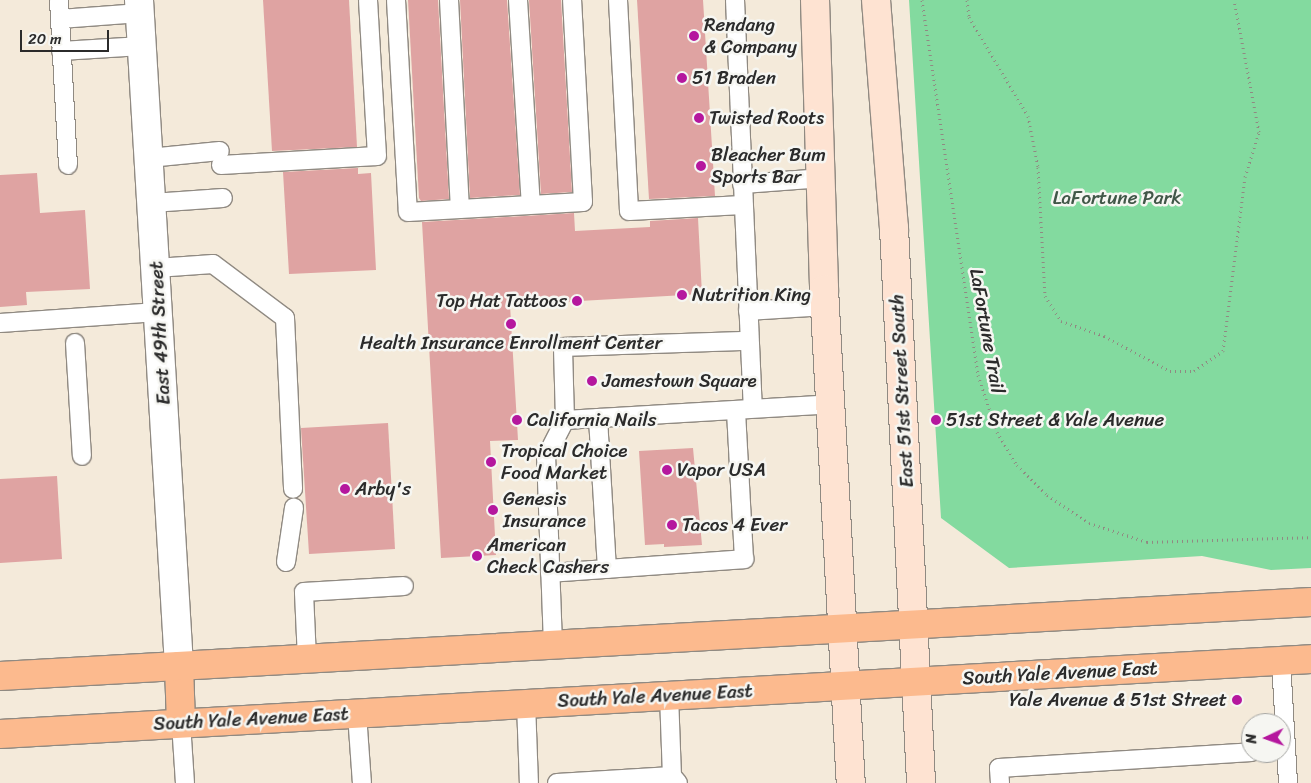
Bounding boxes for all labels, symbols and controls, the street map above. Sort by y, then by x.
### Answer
place label: Rendang & Company [704,14,797,58]
scale bar [22,20,111,52]
text: 20 m [28,26,62,52]
marker: Rendang & Company [688,30,700,42]
place label: 51 Braden [692,67,776,89]
marker: 51 Braden [676,72,688,84]
place label: Twisted Roots [709,107,825,129]
marker: Twisted Roots [693,112,705,124]
place label: Bleacher Bum Sports Bar [711,144,826,188]
marker: Bleacher Bum Sports Bar [695,160,707,172]
park label: LaFortune Park [1053,187,1181,209]
street label: East 49th Street [145,260,175,406]
street label: LaFortune Trail [965,267,1009,395]
place label: Nutrition King [692,284,811,306]
marker: Nutrition King [676,289,688,301]
place label: Top Hat Tattoos [435,290,567,312]
street label: East 51st Street South [886,294,918,488]
marker: Top Hat Tattoos [571,295,583,307]
marker: Health Insurance Enrollment Center [505,318,517,330]
place label: Health Insurance Enrollment Center [359,332,663,354]
place label: Jamestown Square [602,370,757,392]
marker: Jamestown Square [586,375,598,387]
place label: California Nails [527,409,657,431]
place label: 51st Street & Yale Avenue [946,409,1164,431]
marker: California Nails [511,414,523,426]
marker: 51st Street & Yale Avenue [930,414,942,426]
place label: Tropical Choice Food Market [501,440,627,484]
marker: Tropical Choice Food Market [485,456,497,468]
place label: Vapor USA [677,459,766,481]
marker: Vapor USA [661,464,673,476]
place label: Arby's [355,478,411,500]
marker: Arby's [339,483,351,495]
place label: Genesis Insurance [503,488,586,532]
marker: Genesis Insurance [487,504,499,516]
place label: Tacos 4 Ever [682,514,787,536]
marker: Tacos 4 Ever [666,519,678,531]
place label: American Check Cashers [487,534,609,578]
marker: American Check Cashers [471,550,483,562]
street label: South Yale Avenue East [962,656,1158,690]
street label: South Yale Avenue East [557,679,753,713]
place label: Yale Avenue & 51st Street [1009,689,1227,711]
marker: Yale Avenue & 51st Street [1231,694,1243,706]
street label: South Yale Avenue East [153,702,349,736]
north arrow [1241,713,1291,763]
text: N [1239,733,1264,744]

